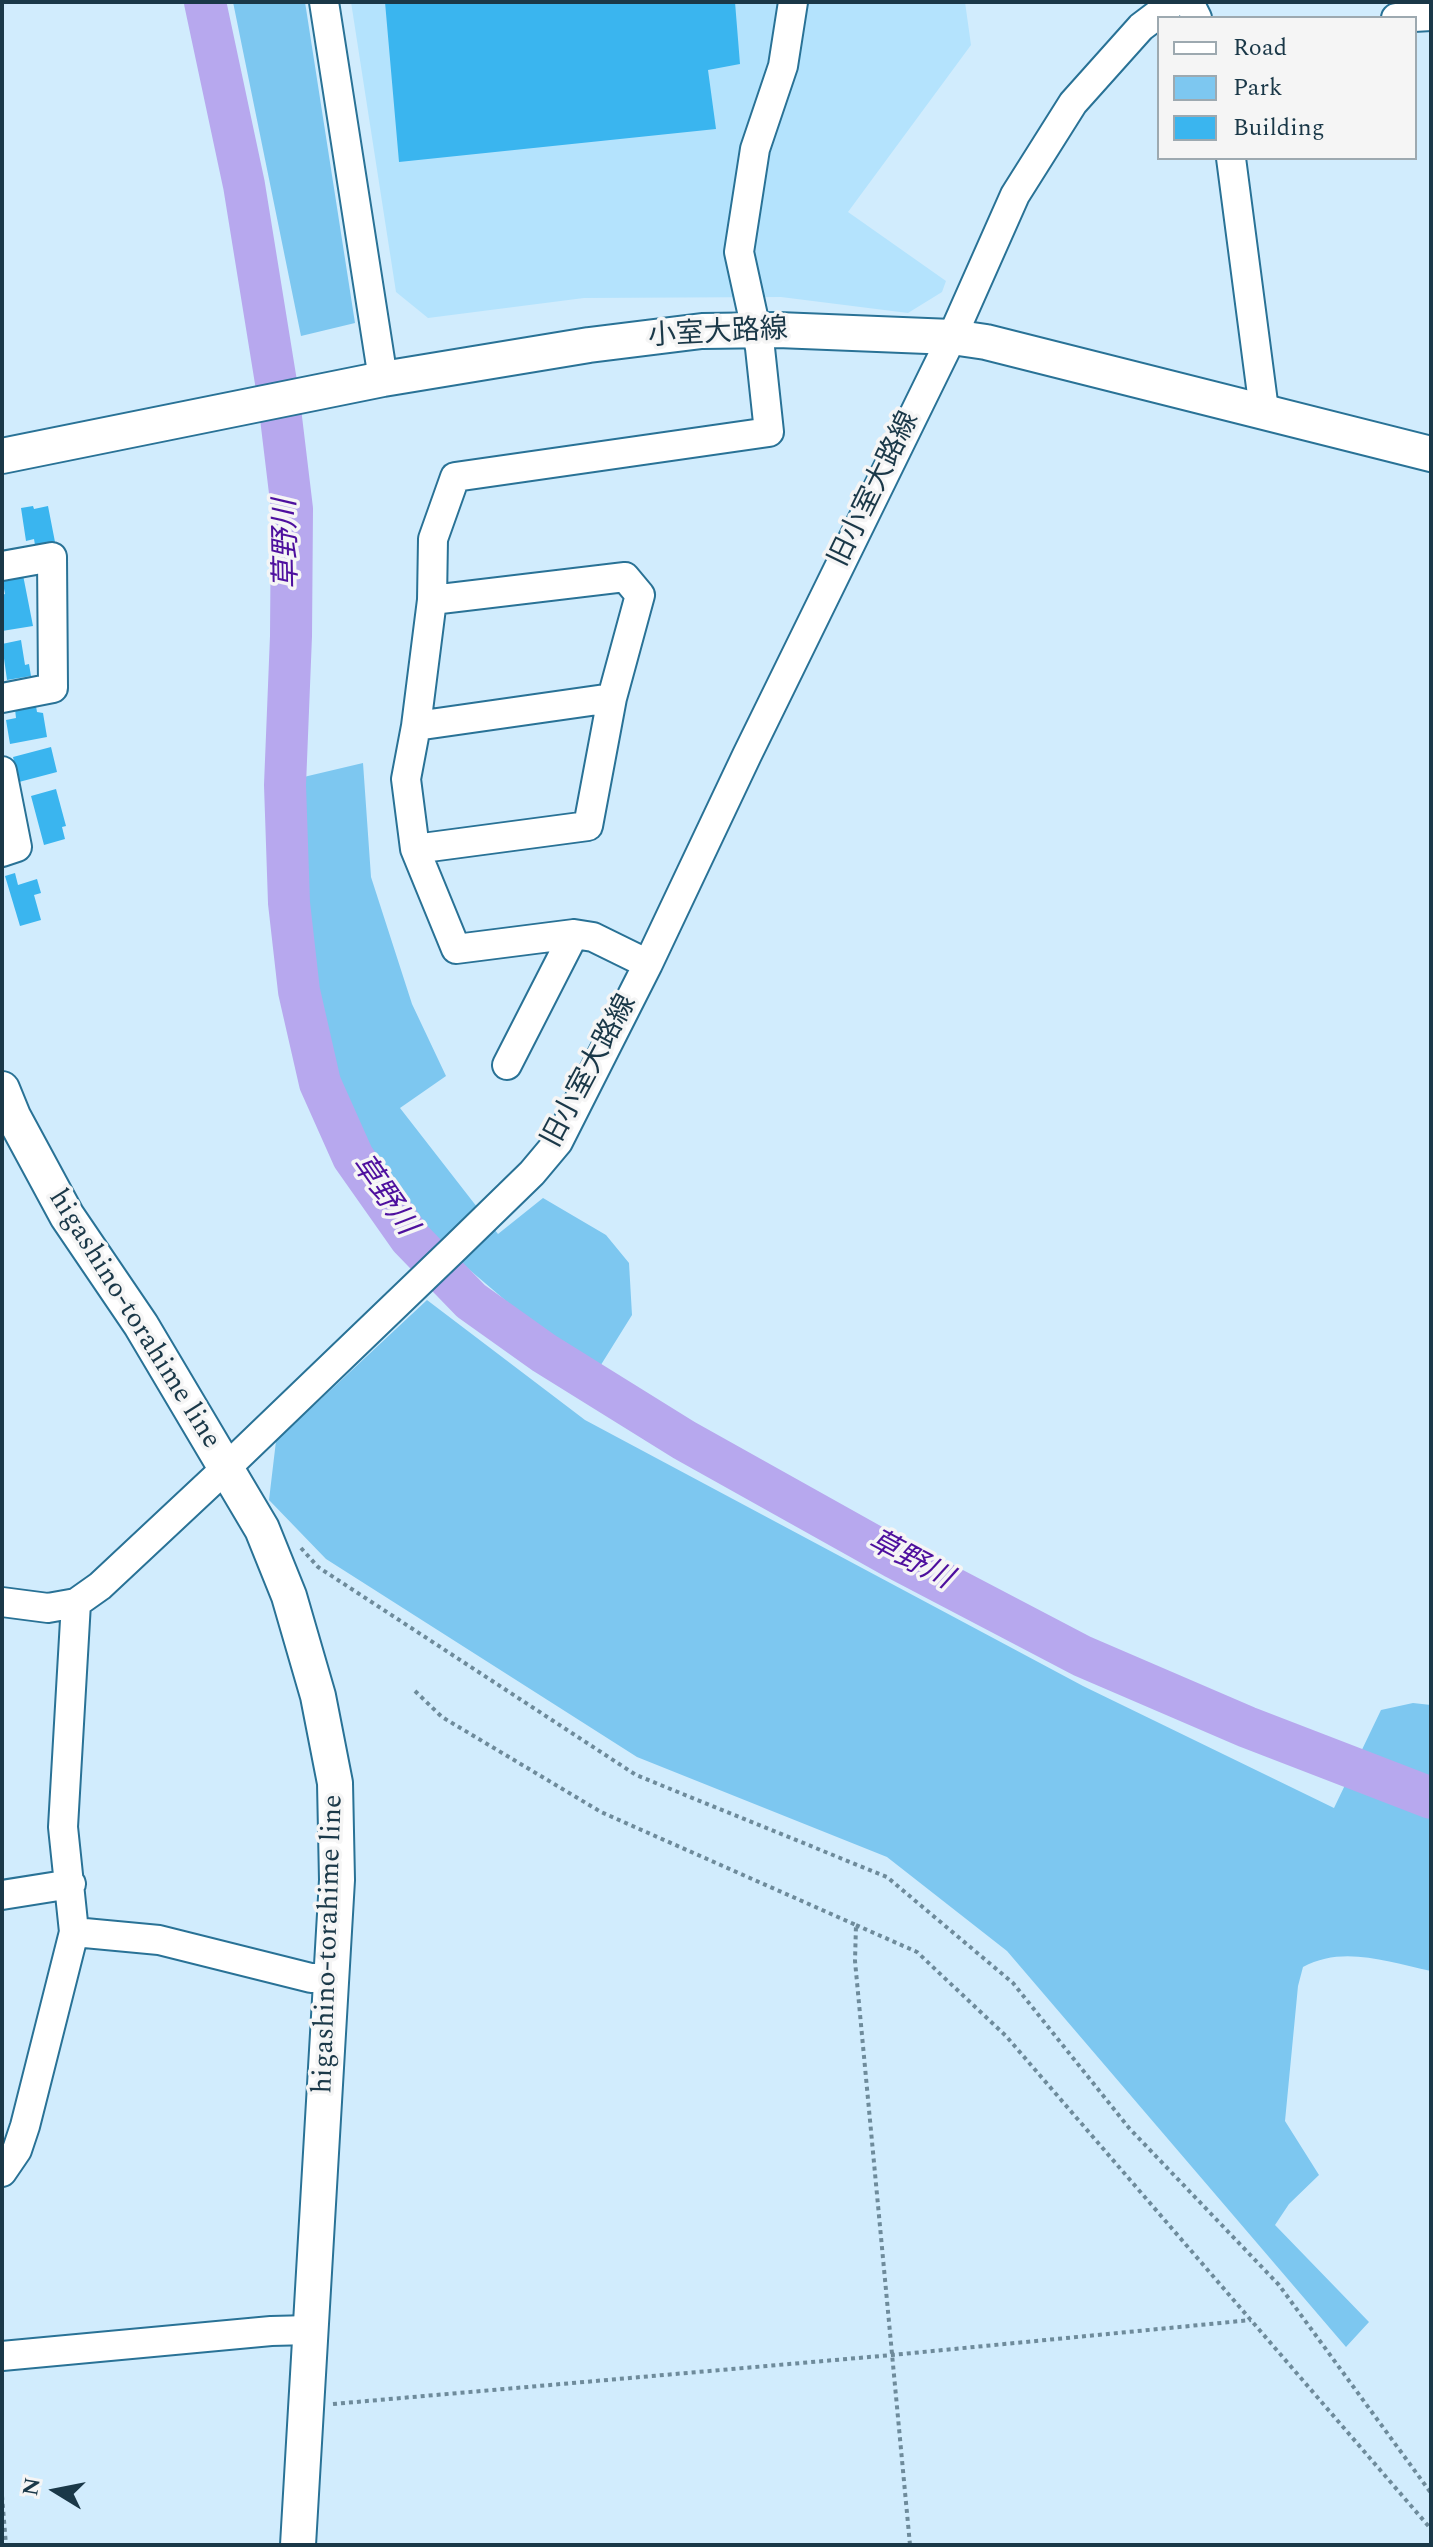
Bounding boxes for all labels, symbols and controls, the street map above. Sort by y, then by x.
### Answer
legend [1157,16,1417,160]
text: Road [1233,30,1287,66]
text: Park [1233,70,1283,106]
text: Building [1233,110,1325,146]
street label: 小室大路線 [647,315,789,355]
street label: 旧小室大路線 [824,407,928,573]
water label: 草野川 [270,499,308,589]
street label: 旧小室大路線 [537,990,645,1154]
water label: 草野川 [341,1149,423,1243]
street label: higashino-torahime line [39,1184,227,1456]
water label: 草野川 [861,1525,957,1599]
street label: higashino-torahime line [308,1794,352,2094]
north arrow [16,2451,96,2531]
text: N [14,2475,50,2498]

